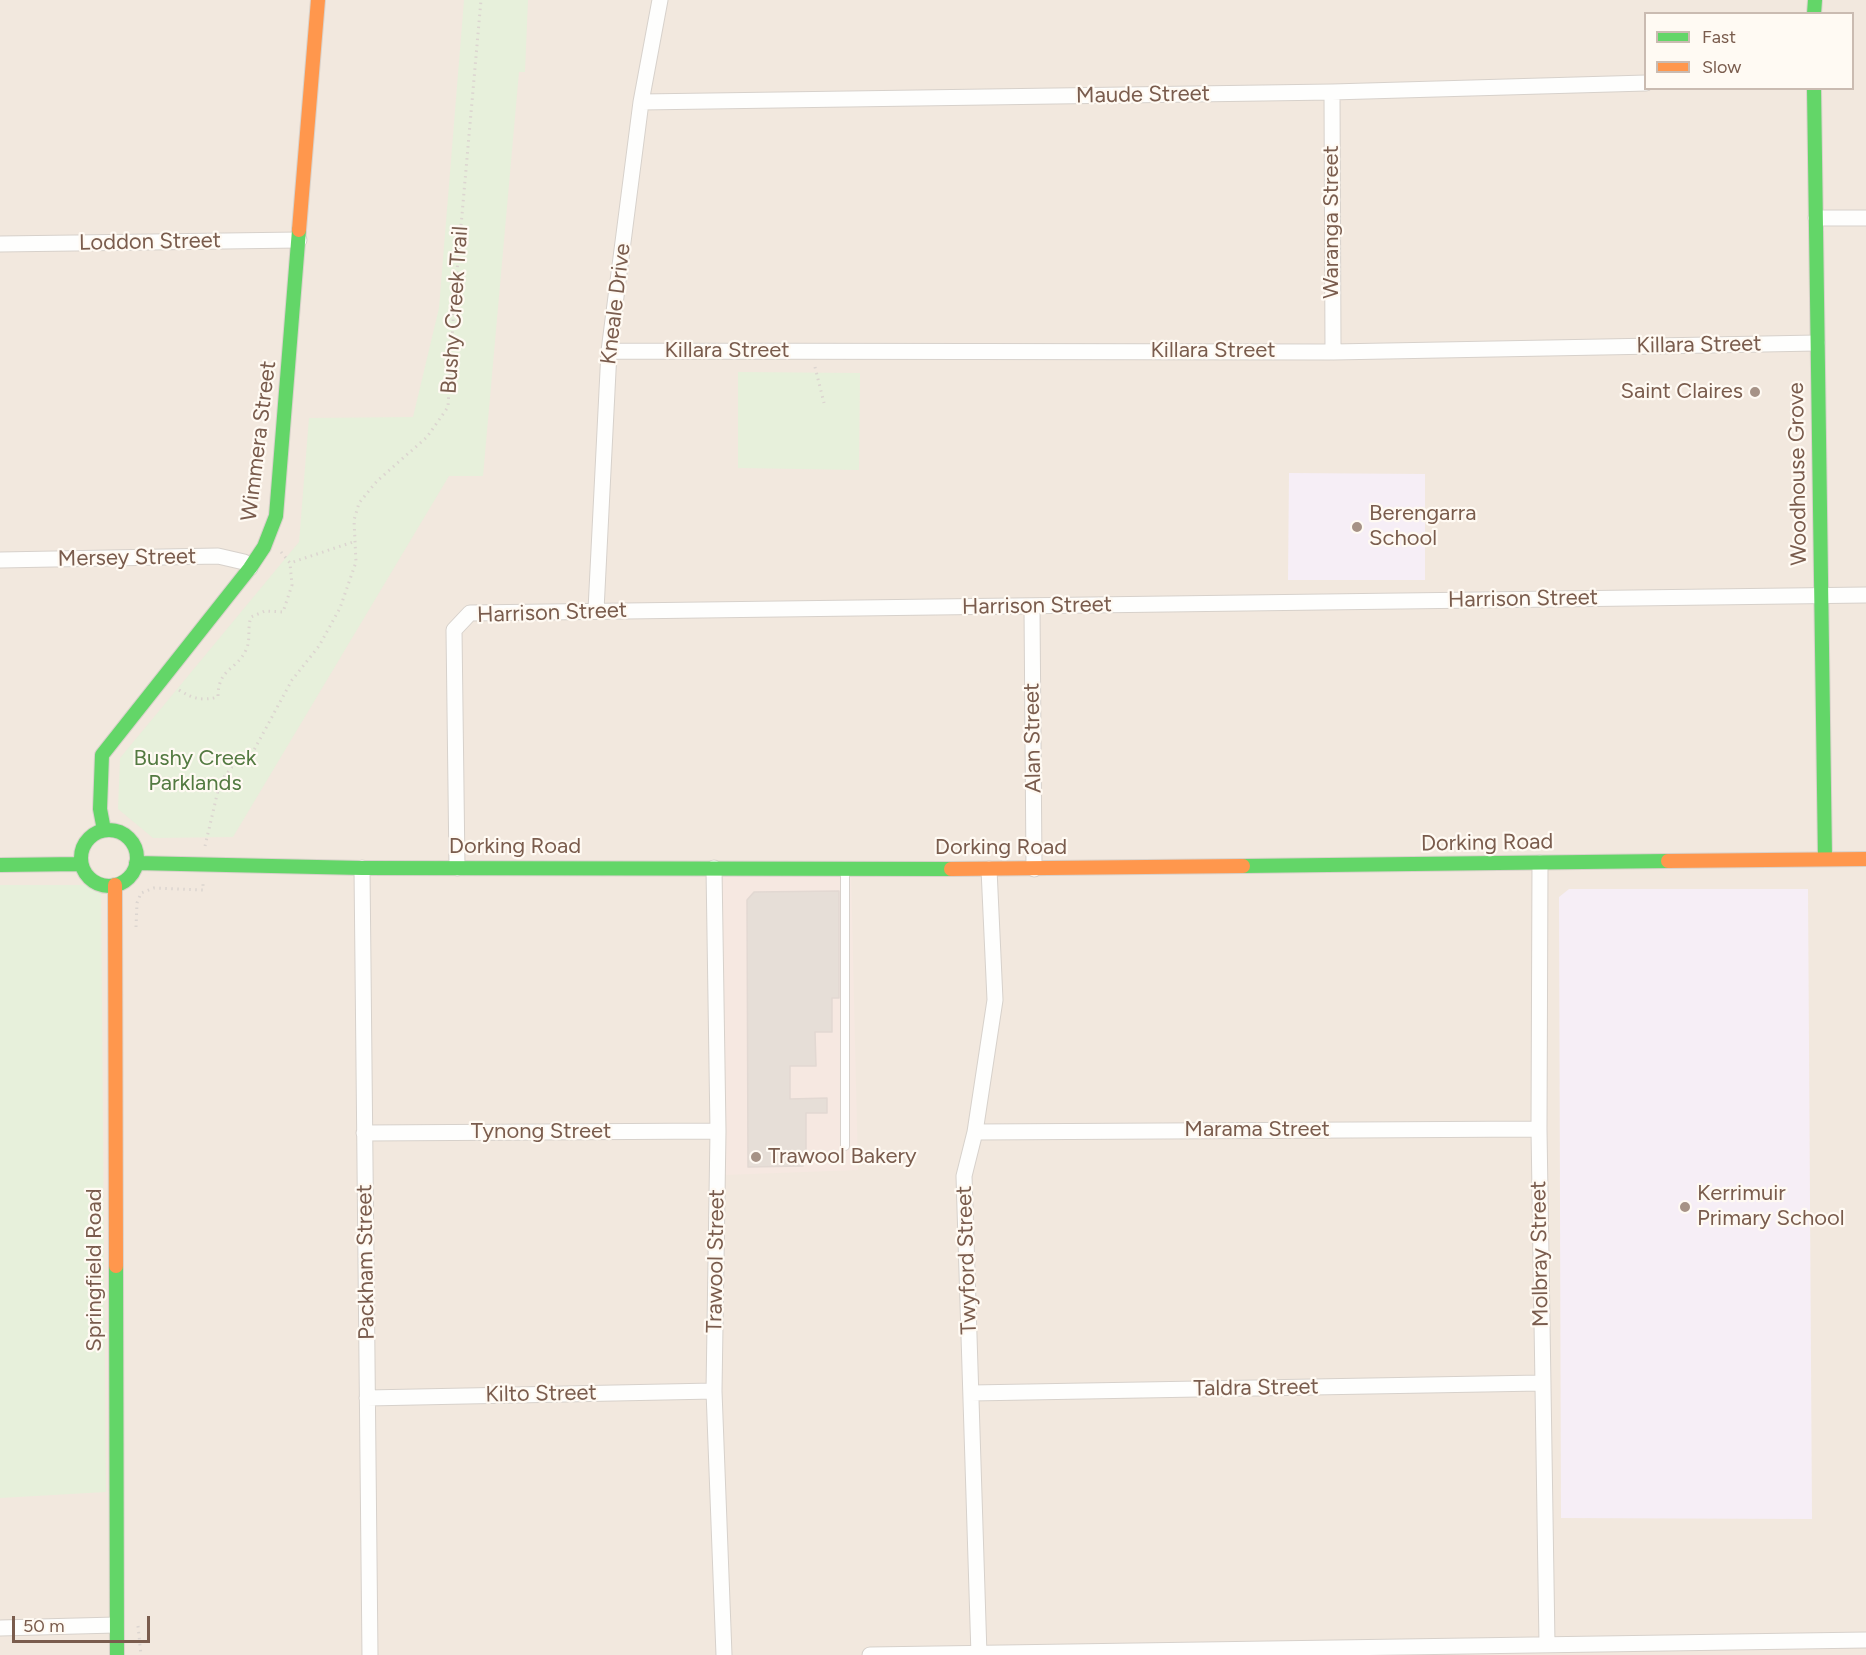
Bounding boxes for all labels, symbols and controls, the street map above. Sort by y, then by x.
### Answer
legend [1644,12,1854,90]
text: Fast [1702,26,1736,48]
text: Slow [1702,56,1741,78]
street label: Maude Street [1076,81,1210,109]
street label: Waranga Street [1319,145,1345,299]
street label: Bushy Creek Trail [436,225,474,395]
street label: Loddon Street [79,228,221,256]
street label: Kneale Drive [595,242,637,366]
street label: Killara Street [1636,331,1762,359]
street label: Killara Street [664,338,790,364]
street label: Killara Street [1150,338,1276,364]
street label: Wimmera Street [236,359,282,523]
place label: Saint Claires [1620,379,1743,405]
street label: Woodhouse Grove [1783,382,1813,566]
marker: Saint Claires [1748,385,1762,399]
place label: Berengarra School [1369,501,1476,552]
marker: Berengarra School [1350,520,1364,534]
street label: Mersey Street [57,544,197,572]
street label: Harrison Street [1448,584,1598,614]
street label: Harrison Street [962,591,1112,621]
street label: Harrison Street [477,597,627,629]
street label: Alan Street [1019,683,1047,793]
park label: Bushy Creek Parklands [133,746,257,798]
street label: Dorking Road [1421,829,1553,857]
street label: Dorking Road [449,834,581,860]
street label: Dorking Road [935,835,1067,861]
street label: Marama Street [1184,1117,1330,1143]
street label: Tynong Street [471,1119,611,1145]
place label: Trawool Bakery [768,1144,917,1170]
marker: Trawool Bakery [749,1150,763,1164]
street label: Molbray Street [1526,1181,1554,1327]
place label: Kerrimuir Primary School [1697,1181,1845,1232]
street label: Packham Street [351,1184,381,1340]
street label: Twyford Street [951,1185,983,1335]
street label: Springfield Road [82,1188,108,1352]
street label: Trawool Street [702,1189,730,1333]
marker: Kerrimuir Primary School [1678,1200,1692,1214]
street label: Taldra Street [1193,1374,1319,1402]
street label: Kilto Street [485,1380,597,1408]
scale bar [15,1604,153,1642]
text: 50 m [23,1615,65,1637]

